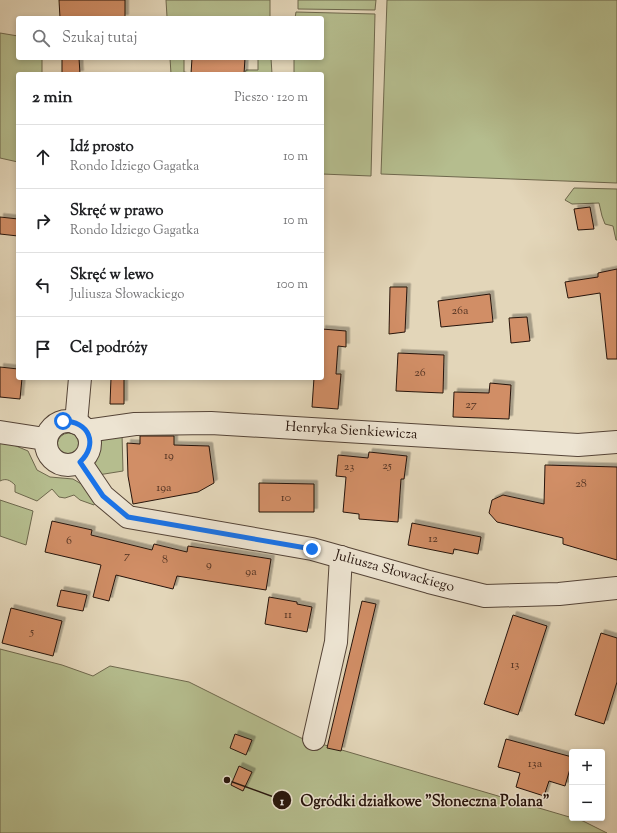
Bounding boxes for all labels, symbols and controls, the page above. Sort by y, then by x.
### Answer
search box [16,16,324,60]
icon: search [30,27,52,49]
text: Szukaj tutaj [62,28,137,49]
text: 2 min [32,86,73,110]
text: Pieszo · 120 m [234,89,308,107]
text: Idź prosto [70,137,134,158]
icon: ahead [32,146,54,168]
text: 10 m [283,148,308,166]
text: Rondo Idziego Gagatka [70,158,199,176]
text: Skręć w prawo [70,201,164,222]
icon: right [32,210,54,232]
text: 10 m [283,212,308,230]
text: Rondo Idziego Gagatka [70,222,199,240]
text: Skręć w lewo [70,265,154,286]
icon: left [32,274,54,296]
text: 100 m [276,276,308,294]
text: Juliusza Słowackiego [70,286,184,304]
house number: 26a [451,302,469,320]
icon: arrive [32,338,54,360]
text: Cel podróży [70,338,148,359]
house number: 26 [414,364,426,382]
house number: 27 [465,396,477,414]
route start [54,412,72,430]
street label: Henryka Sienkiewicza [285,417,418,445]
house number: 19 [164,447,174,465]
house number: 25 [382,457,392,475]
house number: 23 [344,458,354,476]
house number: 28 [575,475,587,493]
house number: 19a [156,479,172,497]
house number: 10 [281,489,291,507]
house number: 12 [428,530,438,548]
house number: 6 [66,532,72,550]
route end [303,540,321,558]
street label: Juliusza Słowackiego [331,546,457,598]
house number: 7 [124,547,130,565]
house number: 8 [162,551,168,569]
house number: 9 [206,556,212,574]
house number: 9a [245,563,257,581]
house number: 11 [284,606,292,624]
house number: 5 [29,623,34,641]
house number: 13 [511,656,520,674]
map controls [569,749,605,821]
button: + [569,749,605,785]
house number: 13a [528,755,543,773]
button: − [569,785,605,821]
callout: Ogródki działkowe "Słoneczna Polana" [272,787,557,814]
text: Ogródki działkowe "Słoneczna Polana" [300,792,550,813]
text: 1 [279,793,285,811]

